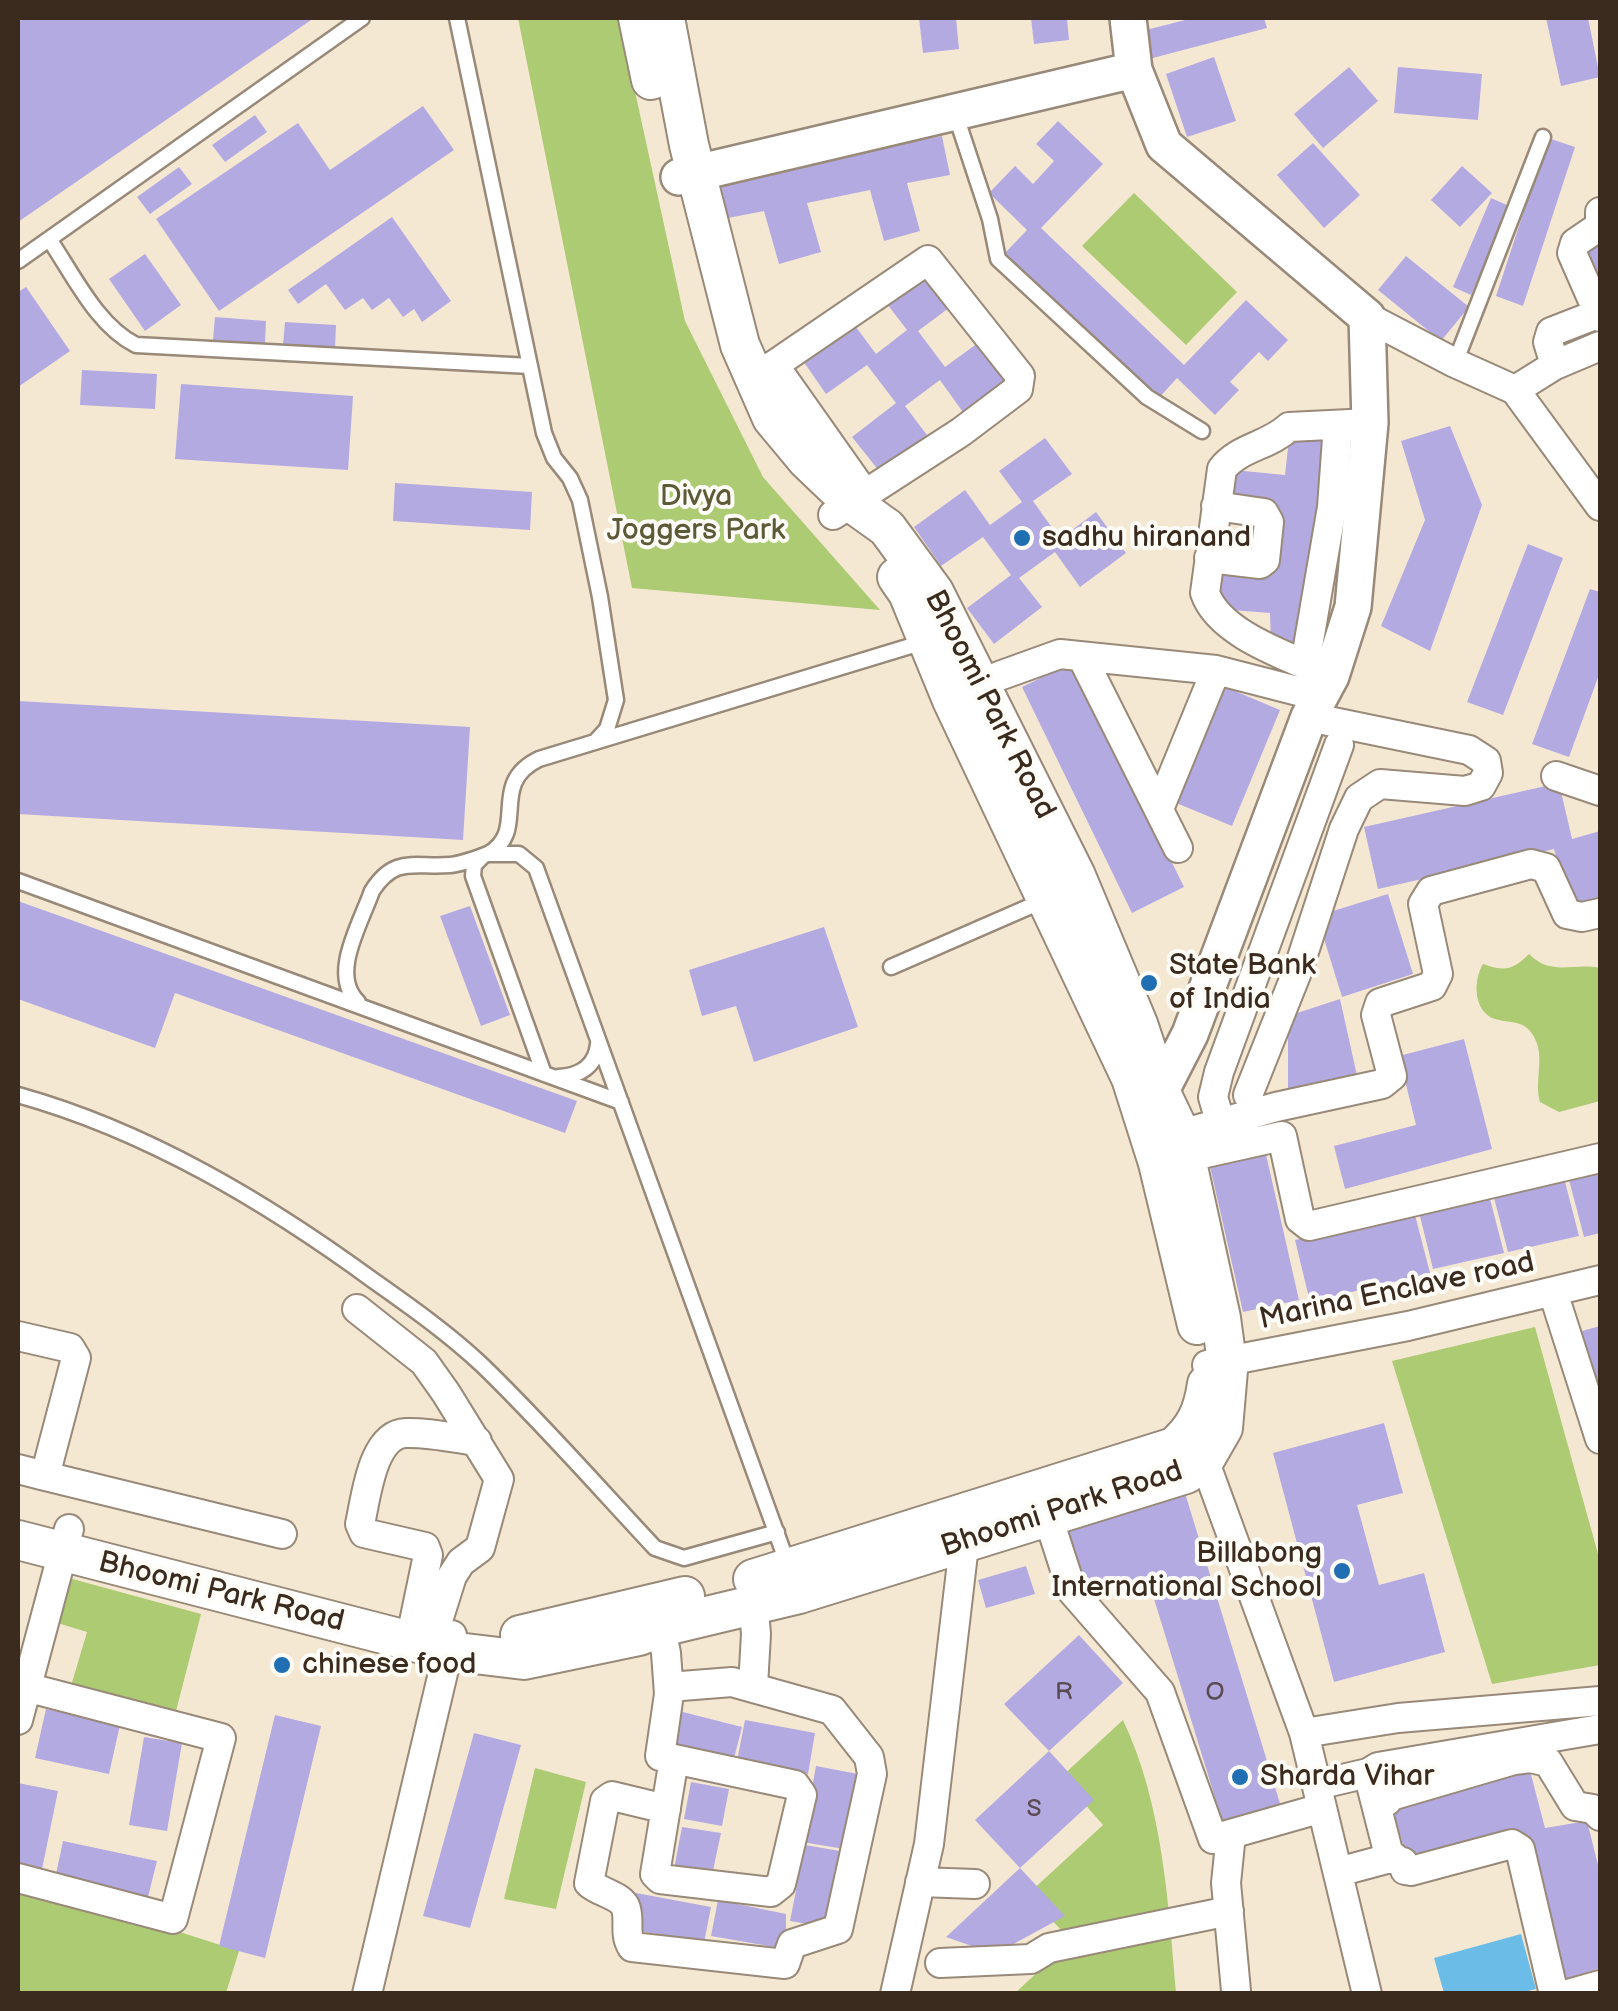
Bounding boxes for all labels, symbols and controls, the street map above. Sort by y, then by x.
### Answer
park label: Divya Joggers Park [607,479,785,550]
place label: sadhu hiranand [1042,520,1251,556]
marker: sadhu hiranand [1011,527,1033,549]
street label: Bhoomi Park Road [916,585,1062,825]
place label: State Bank of India [1169,948,1316,1018]
marker: State Bank of India [1138,972,1160,994]
street label: Marina Enclave road [1256,1245,1538,1339]
street label: Bhoomi Park Road [937,1454,1187,1566]
place label: Billabong International School [1052,1536,1322,1606]
street label: Bhoomi Park Road [94,1545,348,1641]
marker: Billabong International School [1331,1560,1353,1582]
place label: chinese food [302,1647,476,1683]
marker: chinese food [271,1654,293,1676]
house number: R [1055,1678,1073,1708]
house number: O [1205,1678,1225,1708]
place label: Sharda Vihar [1260,1759,1434,1795]
marker: Sharda Vihar [1229,1766,1251,1788]
house number: S [1026,1795,1042,1825]

